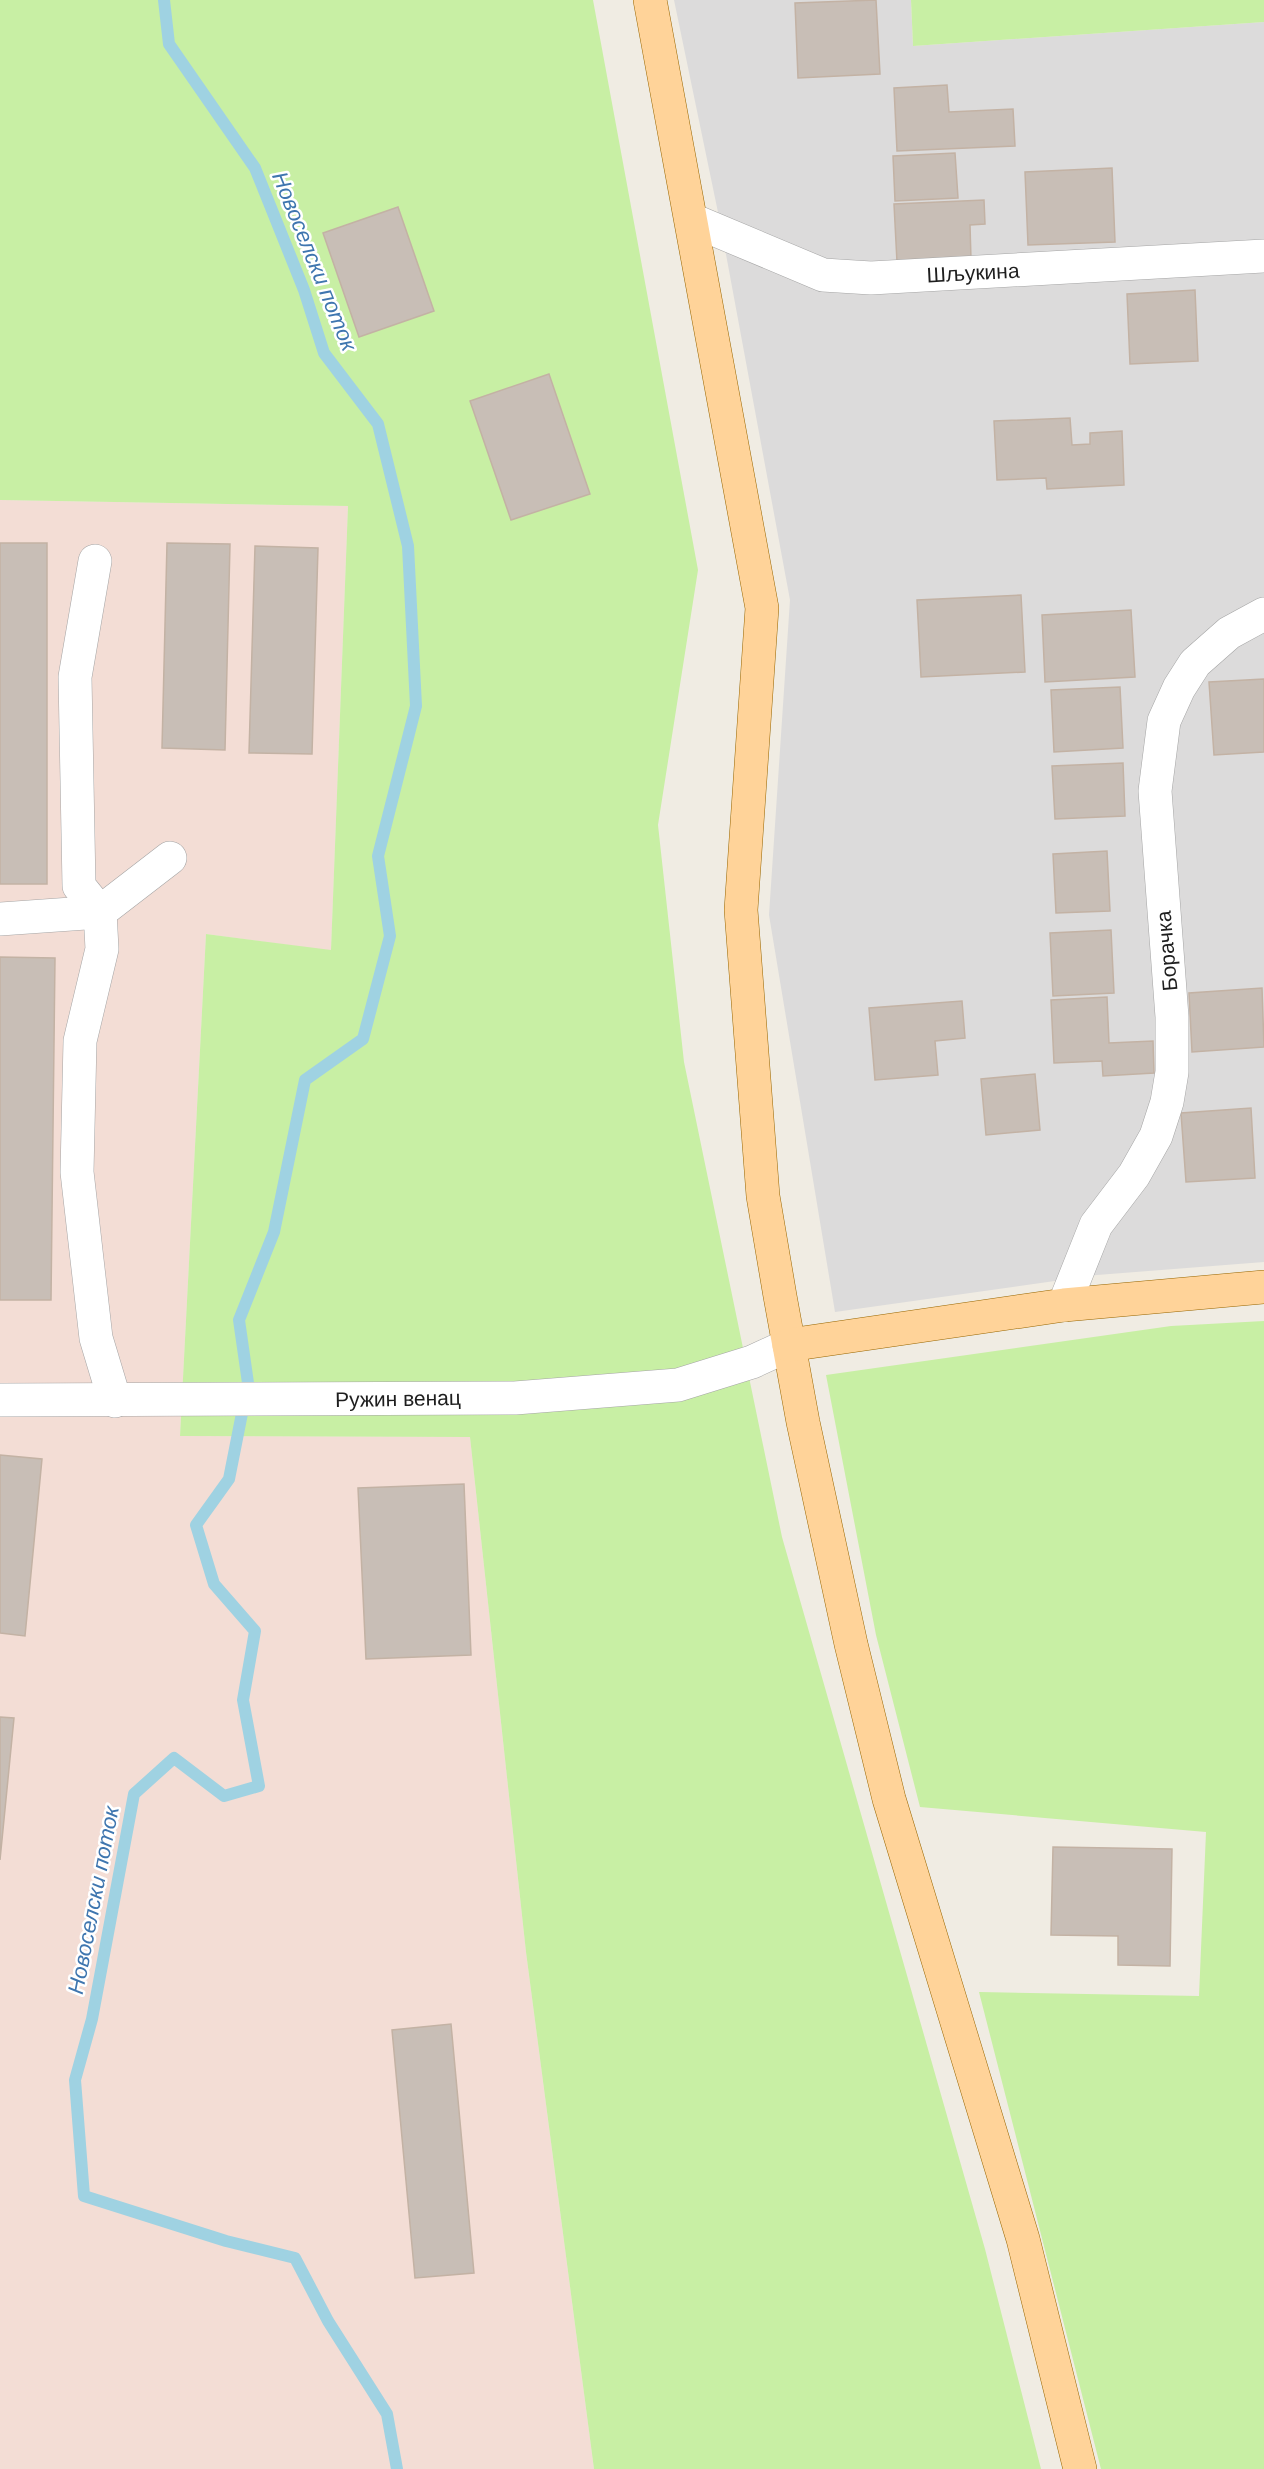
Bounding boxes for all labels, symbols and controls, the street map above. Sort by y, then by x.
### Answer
water label: Новоселски поток [267,168,363,356]
street label: Шљукина [926,259,1020,286]
street label: Борачка [1152,910,1181,992]
street label: Ружин венац [335,1386,461,1411]
water label: Новоселски поток [63,1802,124,1996]

